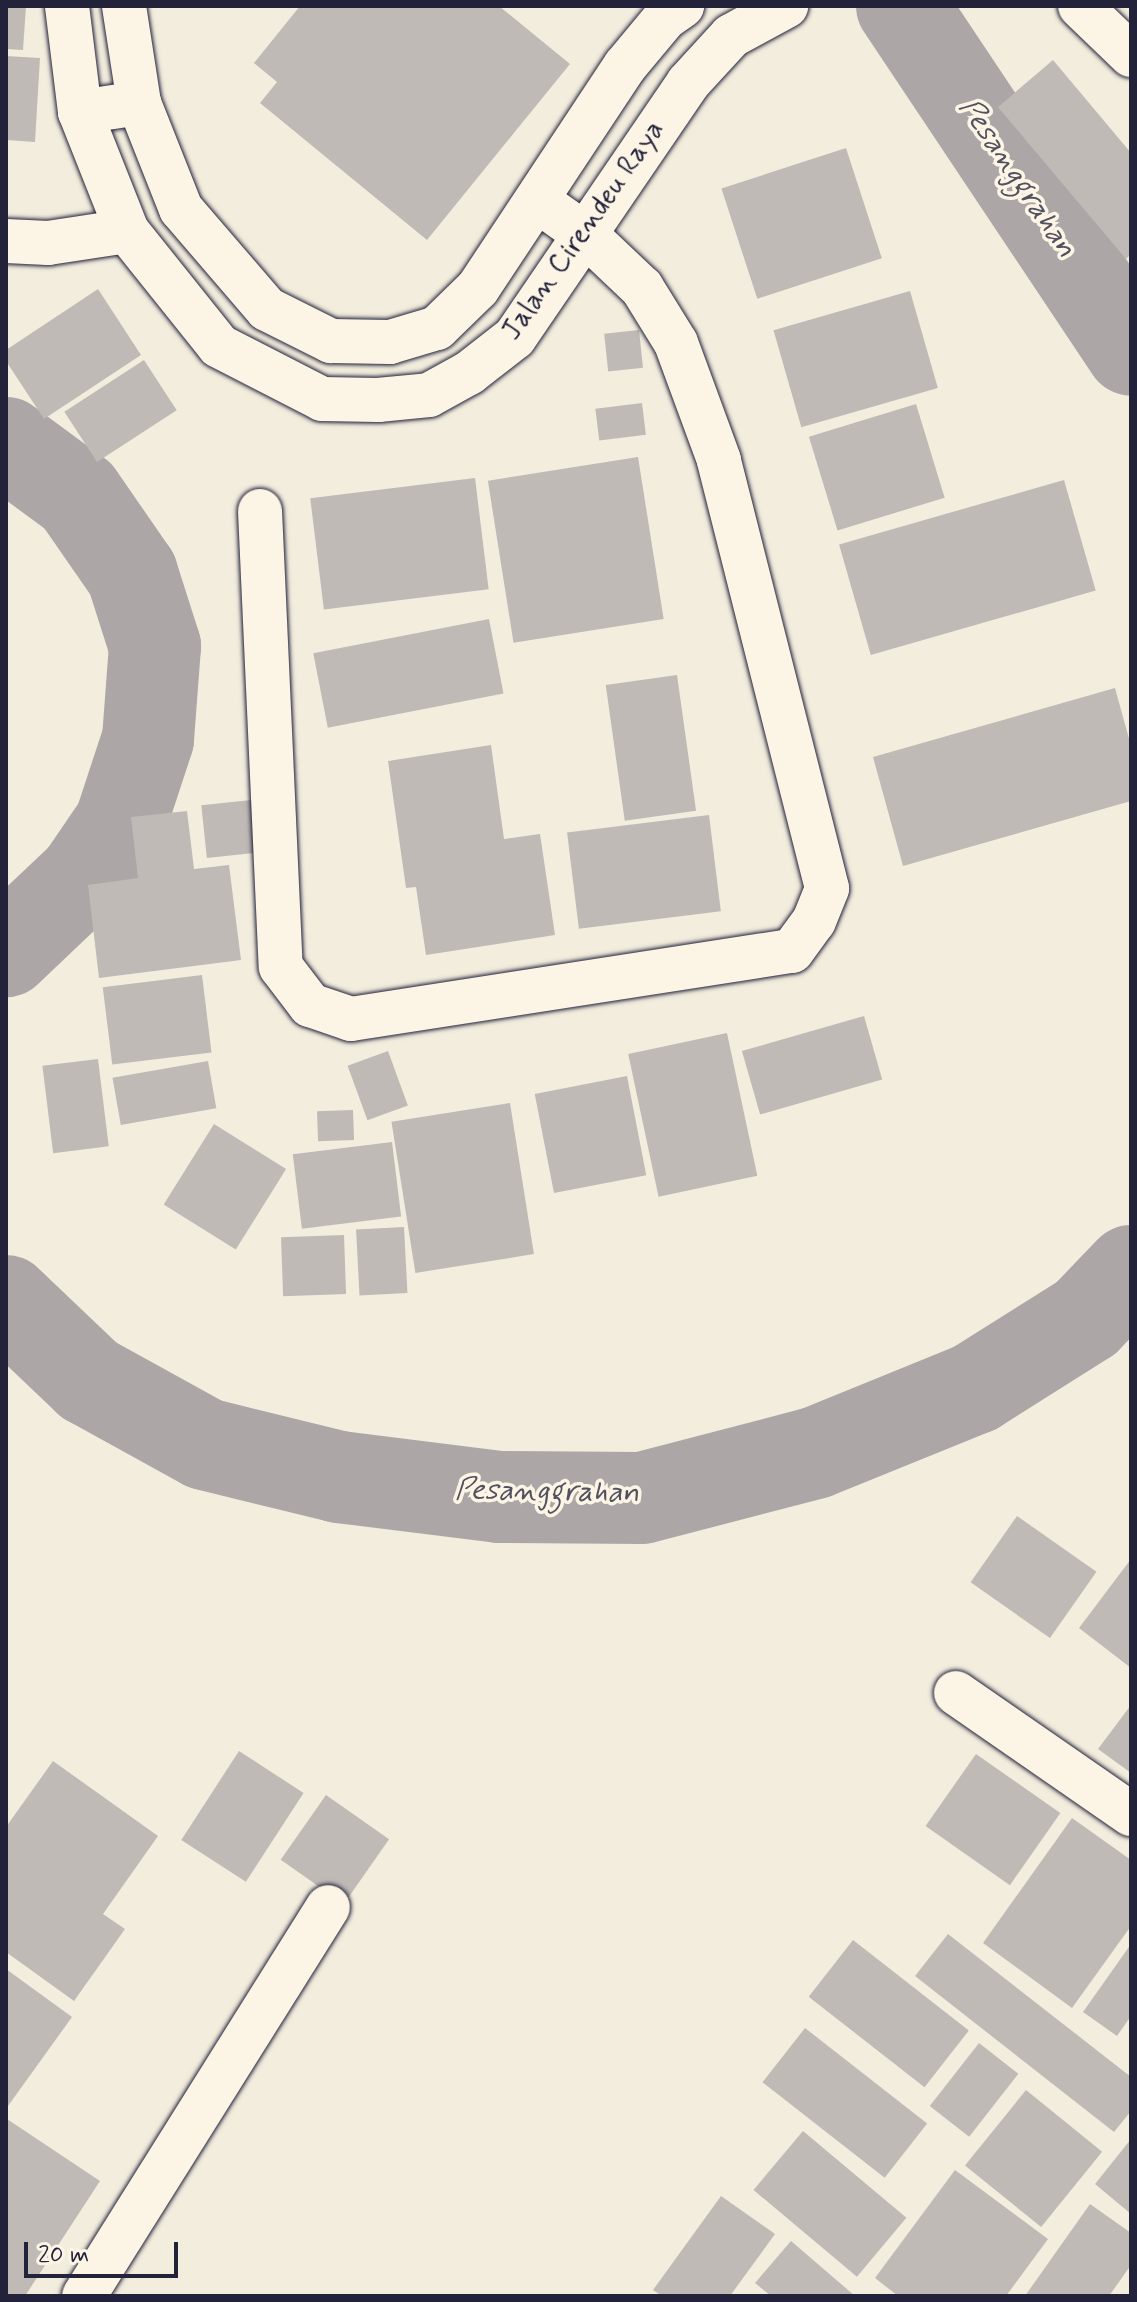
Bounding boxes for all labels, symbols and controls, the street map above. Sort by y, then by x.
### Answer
water label: Pesanggrahan [951,92,1083,264]
street label: Jalan Cirendeu Raya [496,116,672,346]
water label: Pesanggrahan [455,1472,639,1512]
scale bar [28,2226,182,2276]
text: 20 m [38,2240,89,2271]

